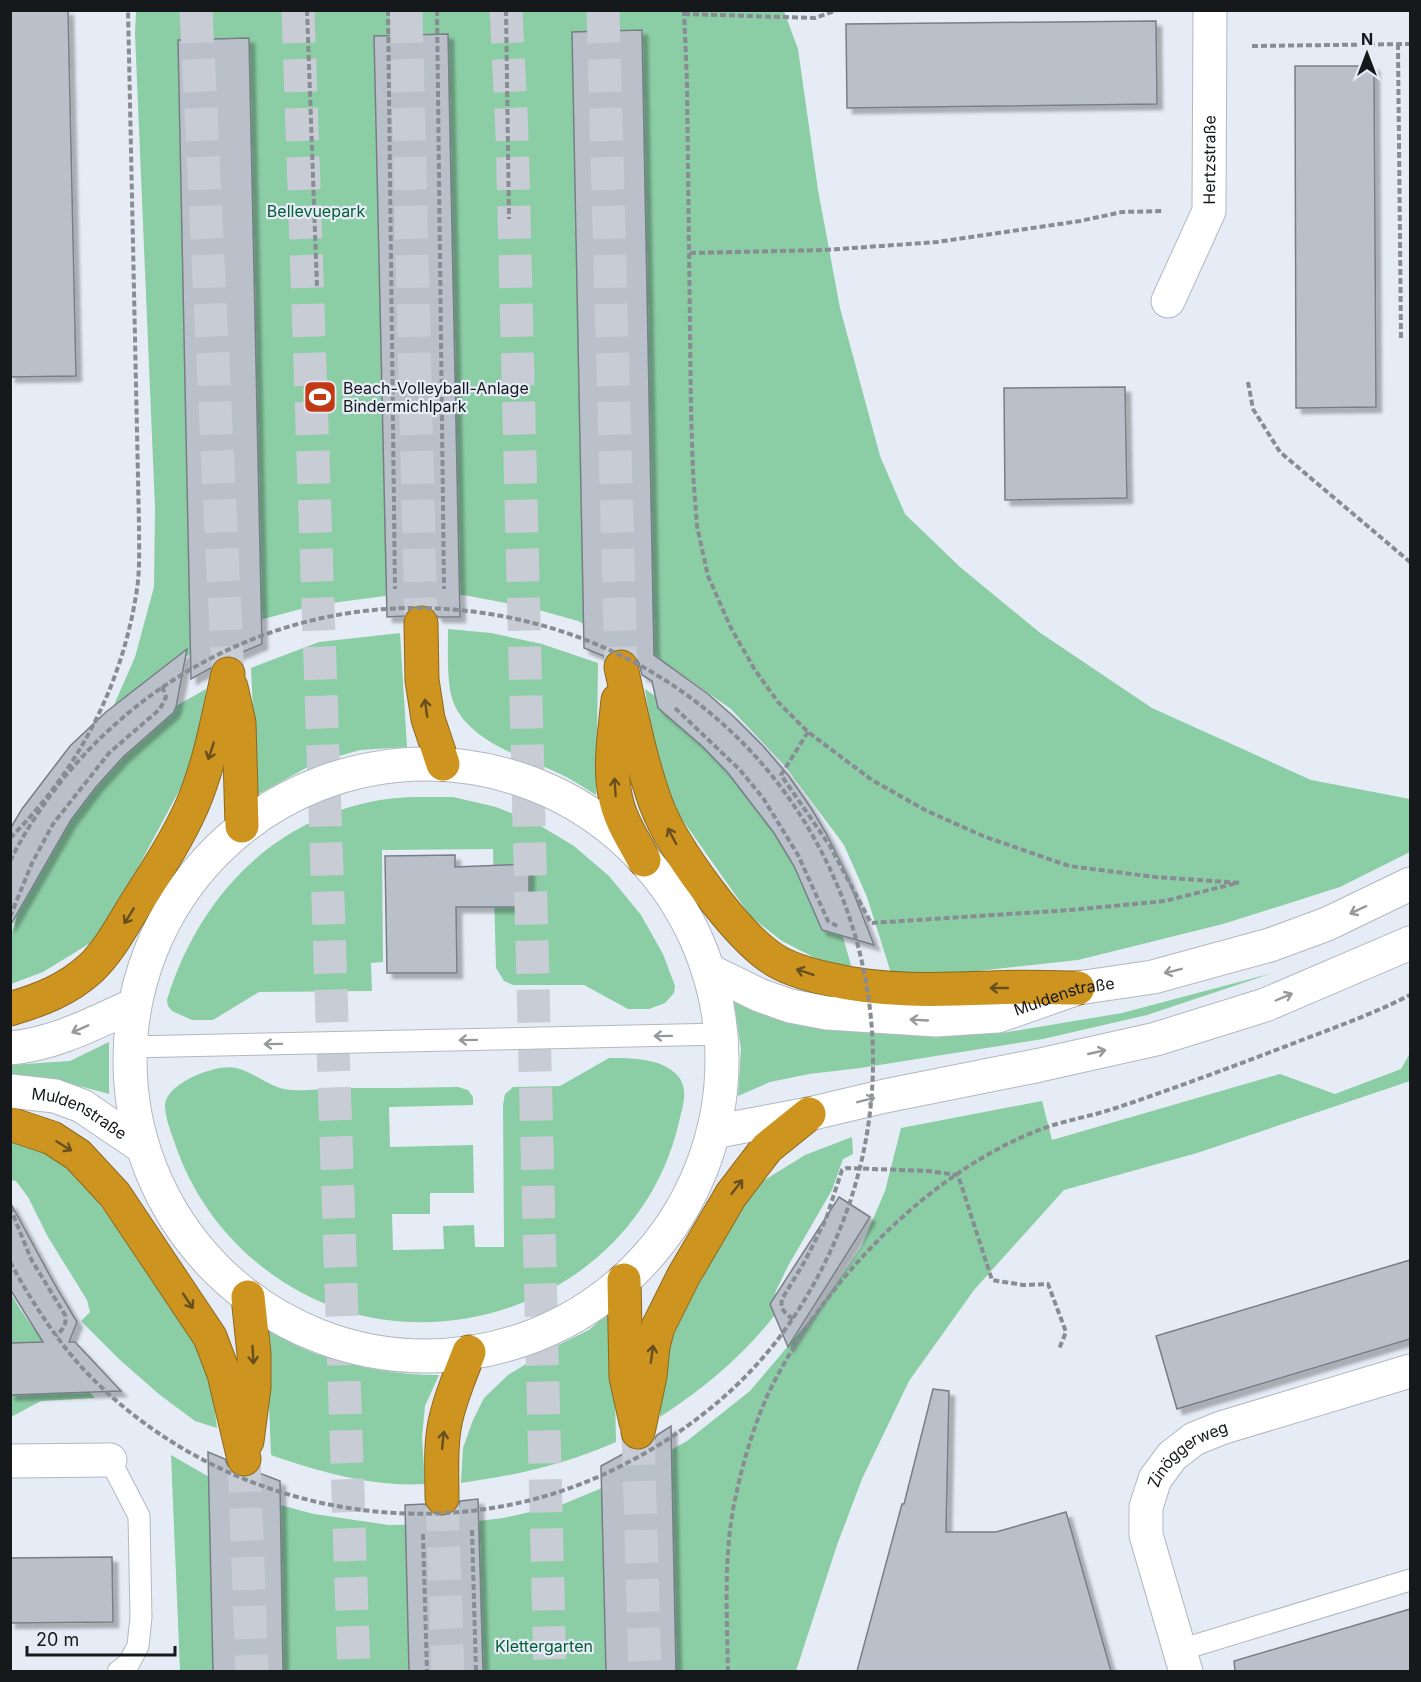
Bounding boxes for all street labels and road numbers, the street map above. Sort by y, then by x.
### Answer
street label: Hertzstraße [1199,115,1219,205]
street label: Muldenstraße [1011,973,1116,1020]
street label: Muldenstraße [31,1083,131,1143]
street label: Zinöggerweg [1143,1417,1230,1490]

